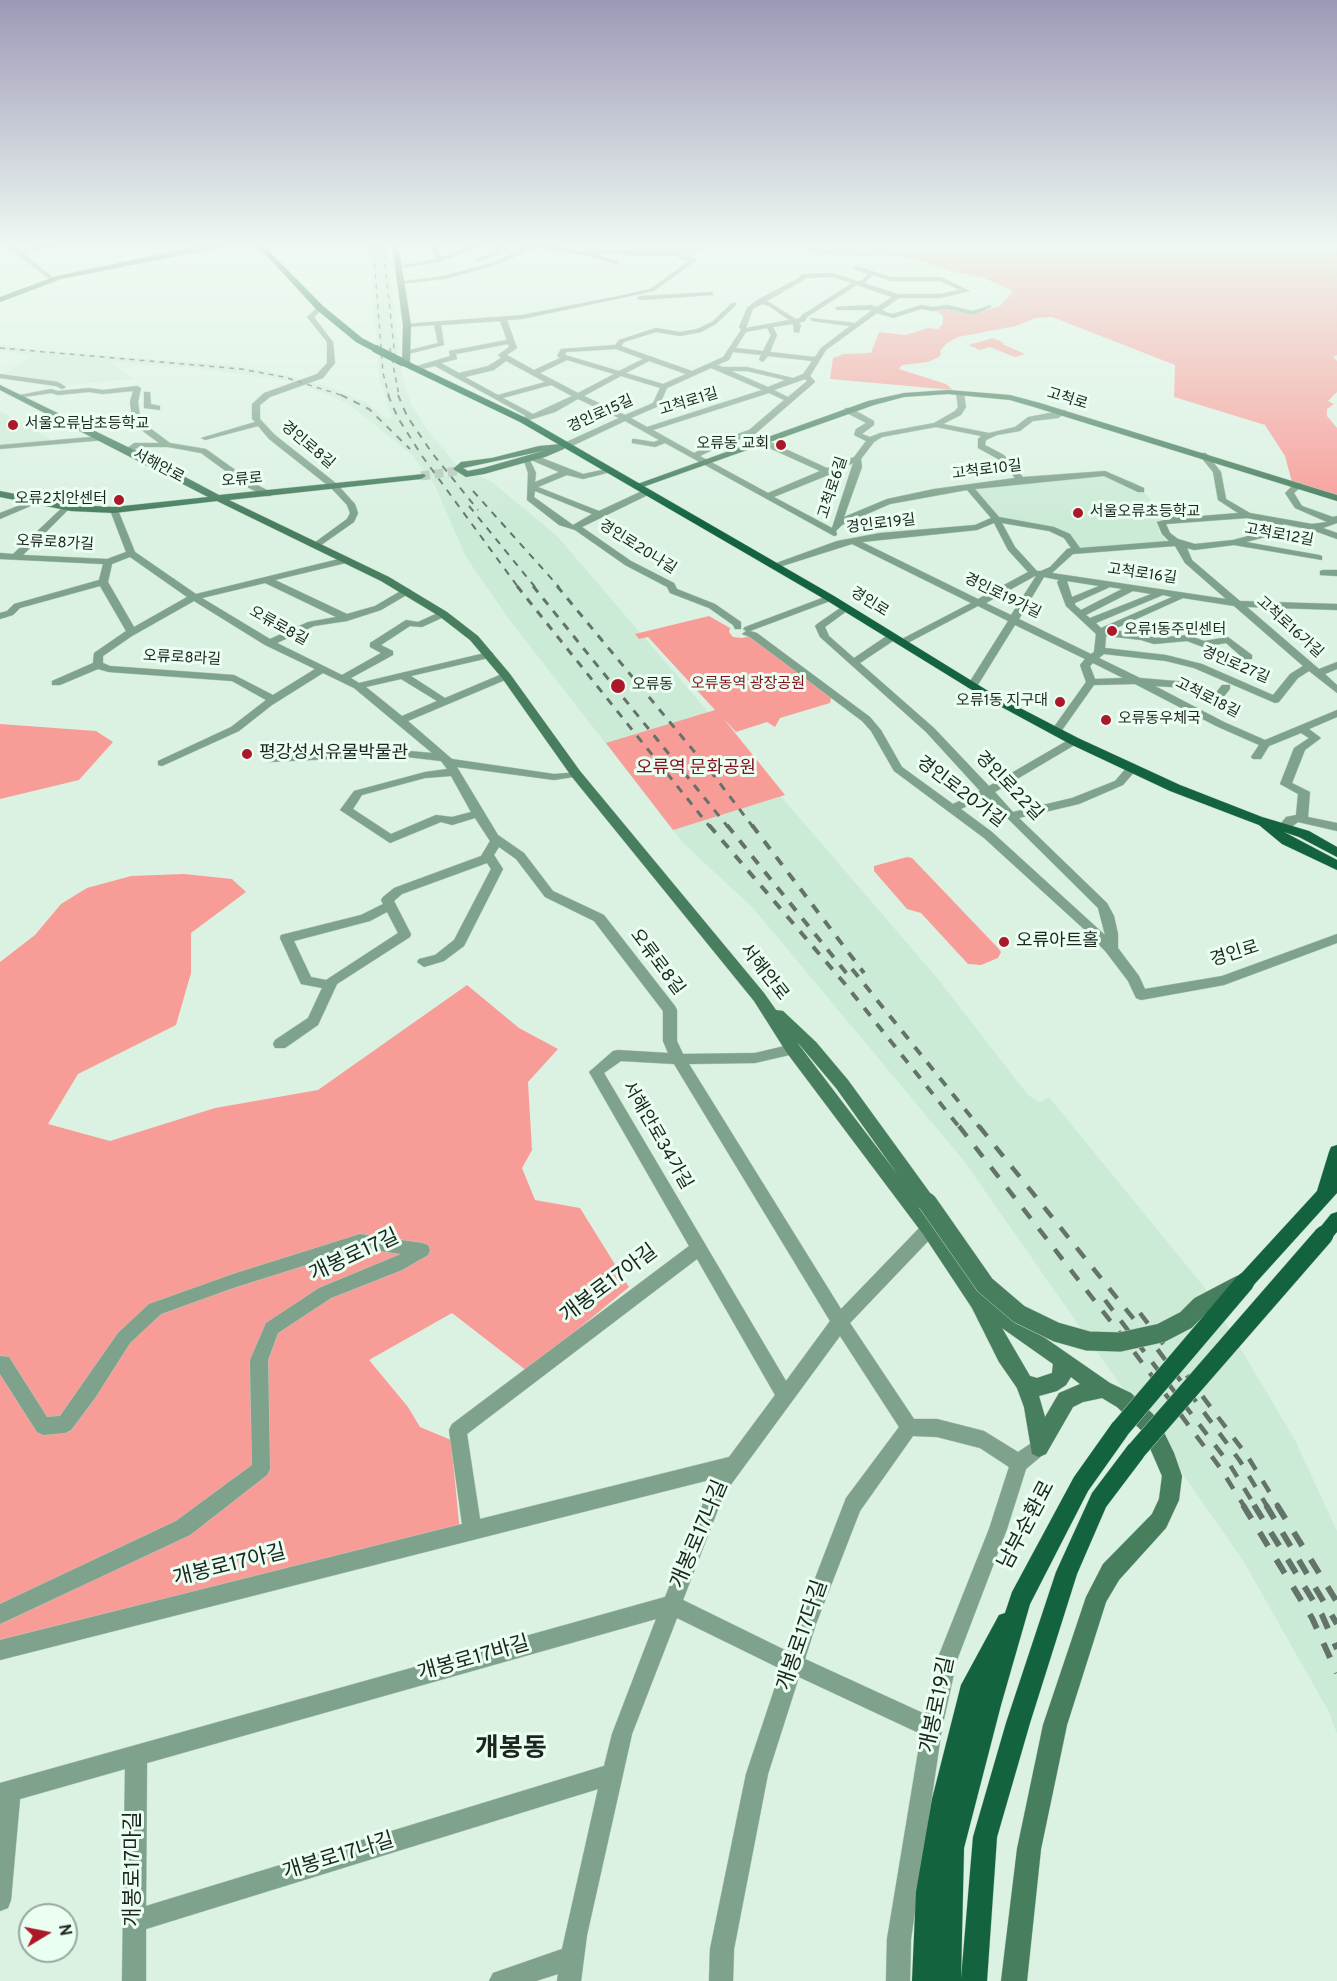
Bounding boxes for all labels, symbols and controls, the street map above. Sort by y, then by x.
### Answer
street label: 고척로 [1045,385,1089,415]
street label: 고척로1길 [657,386,721,420]
street label: 경인로15길 [565,393,637,437]
place label: 서울오류남초등학교 [25,416,149,434]
marker: 서울오류남초등학교 [6,418,20,432]
street label: 경인로8길 [277,418,337,474]
place label: 오류동 교회 [696,436,769,454]
marker: 오류동 교회 [774,438,788,452]
street label: 서해안로 [129,446,187,488]
street label: 고척로6길 [816,455,852,521]
street label: 고척로10길 [951,458,1023,484]
street label: 오류로 [221,470,263,492]
place label: 오류2치안센터 [15,491,107,509]
marker: 오류2치안센터 [112,493,126,507]
place label: 서울오류초등학교 [1090,504,1200,522]
marker: 서울오류초등학교 [1071,506,1085,520]
street label: 경인로19길 [845,512,917,538]
street label: 경인로20나길 [595,517,679,579]
street label: 고척로12길 [1243,521,1315,551]
street label: 오류로8가길 [16,533,94,555]
street label: 고척로16길 [1106,561,1178,589]
street label: 경인로19가길 [961,571,1043,623]
street label: 경인로 [847,584,891,622]
street label: 고척로16가길 [1252,593,1326,663]
street label: 오류로8길 [245,604,311,650]
place label: 오류1동주민센터 [1124,622,1226,640]
marker: 오류1동주민센터 [1105,624,1119,638]
street label: 경인로27길 [1198,644,1272,688]
street label: 오류로8라길 [143,648,221,670]
street label: 고척로18길 [1172,675,1242,723]
park label: 오류동역 광장공원 [691,676,805,694]
marker: 오류동 [609,677,627,695]
place label: 오류동 [632,677,673,695]
place label: 오류1동 지구대 [956,693,1048,711]
marker: 오류1동 지구대 [1053,695,1067,709]
place label: 오류동우체국 [1118,711,1201,729]
marker: 오류동우체국 [1099,713,1113,727]
place label: 평강성서유물박물관 [259,743,408,765]
marker: 평강성서유물박물관 [240,747,254,761]
street label: 경인로22길 [970,748,1046,826]
street label: 경인로20가길 [911,753,1009,833]
park label: 오류역 문화공원 [636,758,756,780]
street label: 오류로8길 [624,926,688,1000]
place label: 오류아트홀 [1016,931,1099,953]
marker: 오류아트홀 [997,935,1011,949]
street label: 경인로 [1208,937,1262,973]
street label: 서해안로 [734,940,792,1006]
street label: 서해안로34가길 [616,1078,696,1194]
street label: 개봉로17길 [306,1225,404,1289]
street label: 개봉로17아길 [556,1240,664,1330]
street label: 개봉로17나길 [667,1477,735,1593]
street label: 남부순환로 [994,1477,1062,1575]
street label: 개봉로17아길 [171,1541,289,1593]
street label: 개봉로17다길 [773,1577,835,1695]
street label: 개봉로17바길 [415,1632,533,1688]
street label: 개봉로19길 [917,1655,961,1755]
district label: 개봉동 [475,1735,547,1767]
street label: 개봉로17마길 [122,1811,148,1927]
street label: 개봉로17나길 [280,1829,398,1887]
north arrow [18,1903,78,1963]
text: N [53,1923,75,1938]

